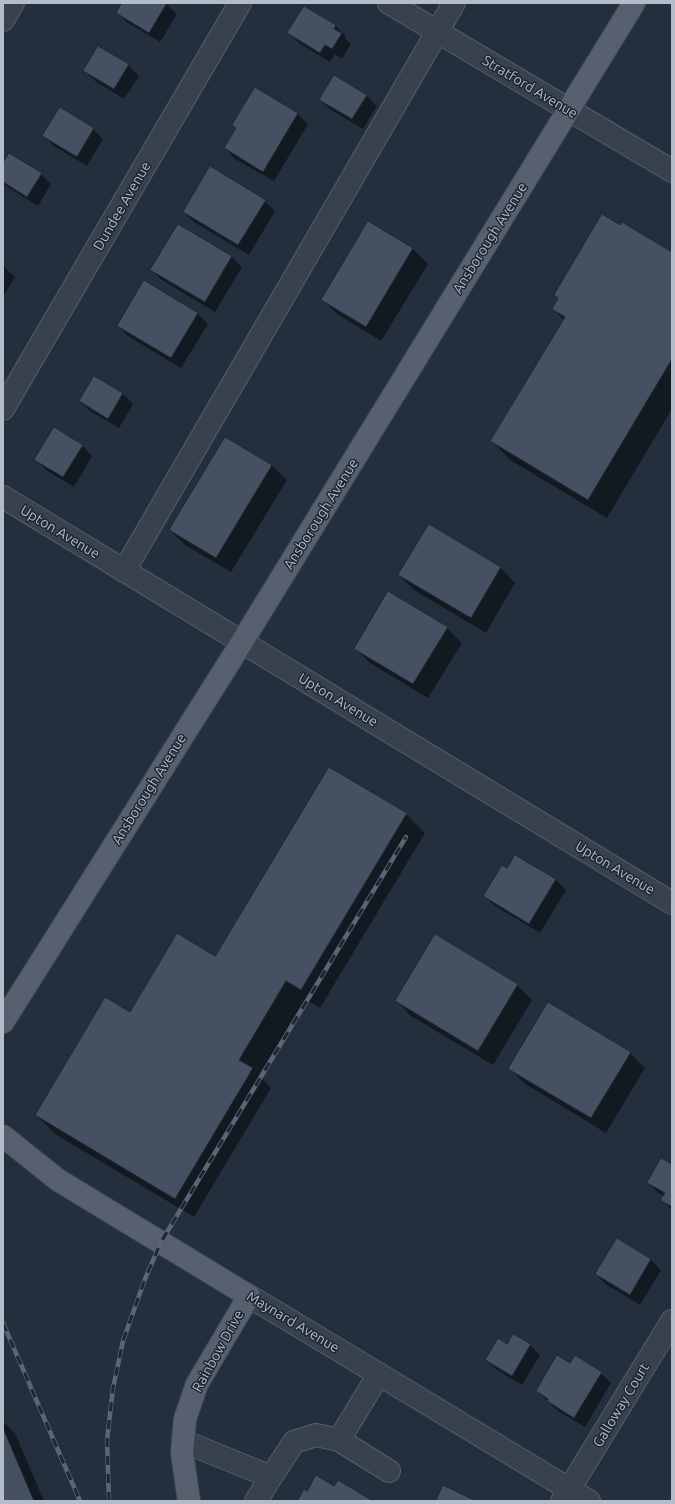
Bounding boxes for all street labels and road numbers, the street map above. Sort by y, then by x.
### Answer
street label: Stratford Avenue [479,52,581,122]
street label: Dundee Avenue [90,159,154,253]
street label: Ansborough Avenue [449,180,531,296]
street label: Ansborough Avenue [280,456,362,572]
street label: Upton Avenue [17,502,103,562]
street label: Upton Avenue [295,670,381,730]
street label: Ansborough Avenue [108,731,190,847]
street label: Upton Avenue [572,838,658,898]
street label: Maynard Avenue [244,1288,342,1356]
street label: Rainbow Drive [189,1307,247,1395]
street label: Galloway Court [589,1360,653,1450]

